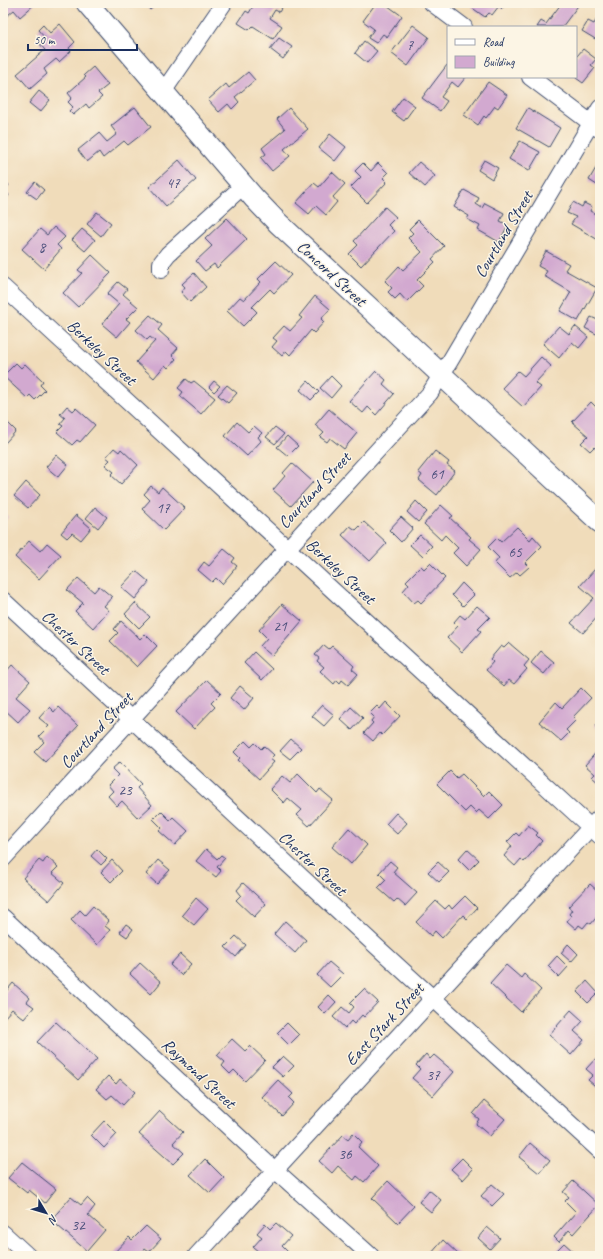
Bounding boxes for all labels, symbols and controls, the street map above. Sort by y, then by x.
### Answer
scale bar [28,26,137,52]
legend [447,26,577,78]
text: 50 m [34,32,56,48]
text: Road [483,34,505,50]
house number: 7 [407,36,415,55]
text: Building [483,54,515,70]
house number: 47 [166,174,181,193]
street label: Courtland Street [469,185,539,281]
street label: Concord Street [293,236,372,312]
house number: 8 [39,238,47,257]
street label: Berkeley Street [63,315,142,391]
street label: Courtland Street [274,446,357,533]
house number: 61 [430,465,445,484]
house number: 17 [156,499,171,518]
street label: Berkeley Street [302,534,381,610]
house number: 65 [508,543,523,562]
street label: Chester Street [37,606,116,681]
house number: 21 [273,617,288,636]
street label: Courtland Street [56,686,139,773]
house number: 23 [118,781,133,800]
street label: Chester Street [274,827,353,902]
street label: East Stark Street [341,977,430,1070]
street label: Raymond Street [157,1034,242,1115]
house number: 37 [426,1066,441,1085]
house number: 36 [338,1145,353,1164]
north arrow [26,1193,66,1233]
text: N [45,1212,61,1228]
house number: 32 [71,1216,86,1235]

